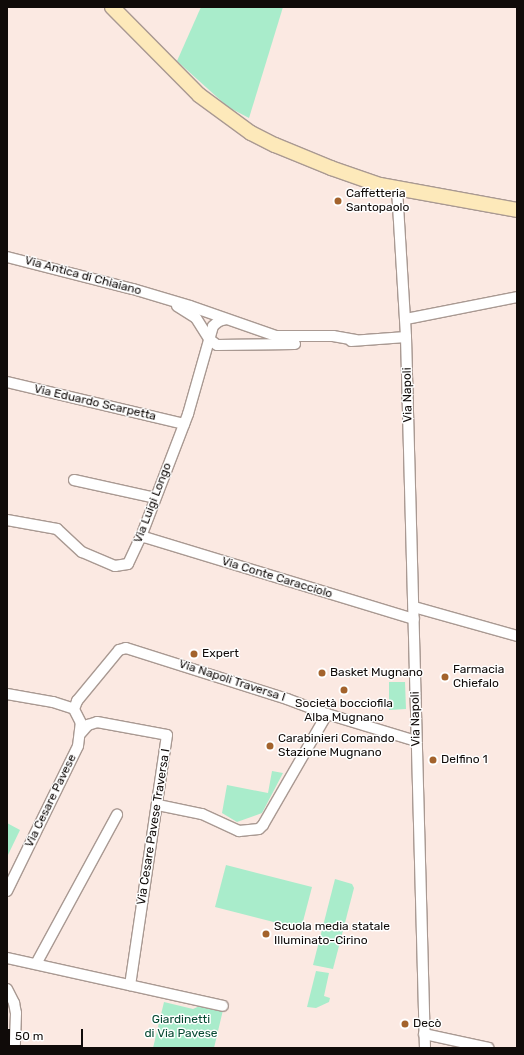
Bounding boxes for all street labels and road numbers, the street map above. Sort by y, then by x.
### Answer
street label: Via Antica di Chiaiano [23,253,143,299]
street label: Via Napoli [400,367,416,423]
street label: Via Eduardo Scarpetta [32,382,158,424]
street label: Via Luigi Longo [131,461,175,545]
street label: Via Conte Caracciolo [220,554,334,602]
street label: Via Napoli Traversa I [177,657,287,705]
street label: Via Napoli [408,691,424,747]
street label: Via Cesare Pavese Traversa I [134,748,174,906]
street label: Via Cesare Pavese [22,752,80,850]

